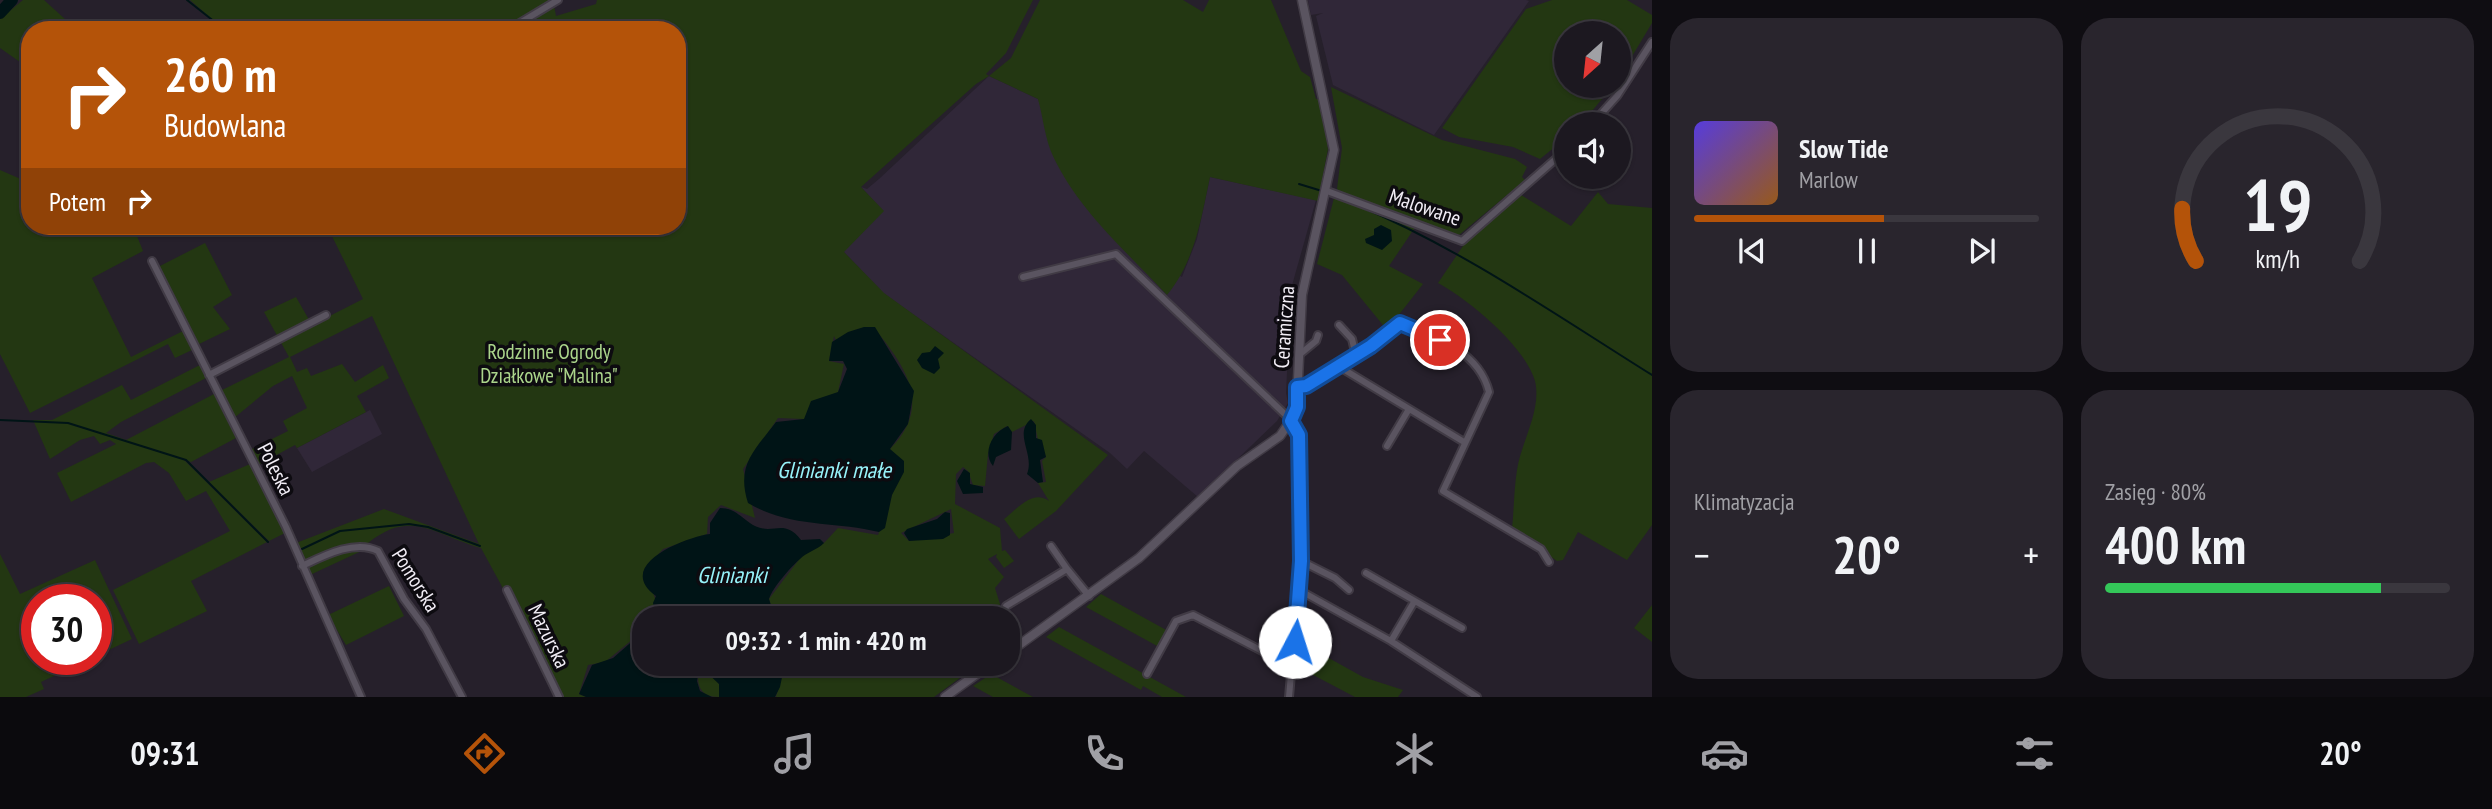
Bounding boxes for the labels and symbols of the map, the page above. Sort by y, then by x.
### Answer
north arrow [1554,21,1631,98]
street label: Malowane [1386,182,1464,232]
street label: Ceramiczna [1268,285,1300,369]
pin [1410,310,1470,370]
park label: Rodzinne Ogrody Działkowe "Malina" [480,338,618,389]
street label: Poleska [251,438,301,500]
water label: Glinianki małe [777,455,892,484]
street label: Pomorska [386,543,446,617]
water label: Glinianki [697,560,770,589]
speed limit sign: 30 [21,584,112,675]
street label: Mazurska [522,600,576,672]
position arrow [1258,605,1332,679]

